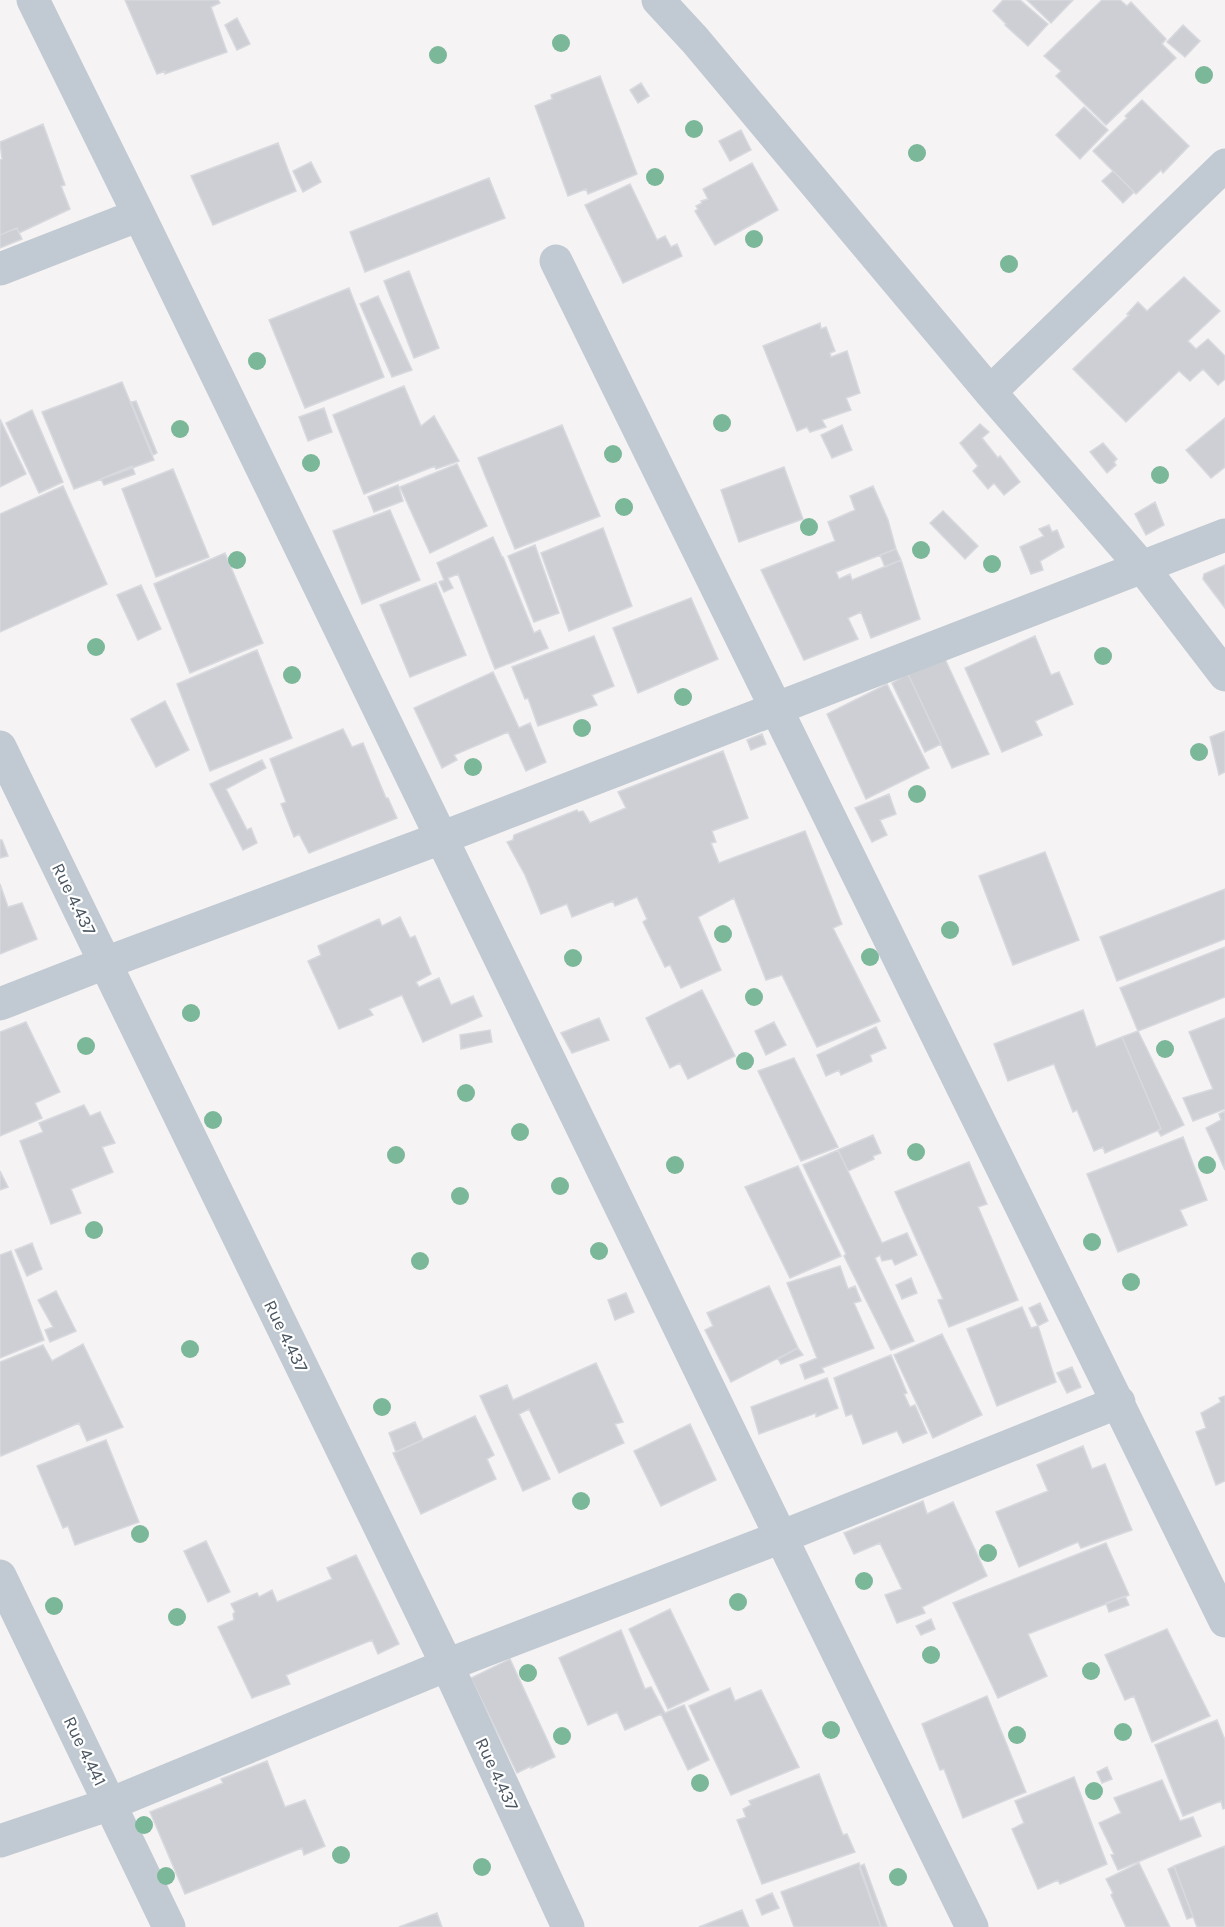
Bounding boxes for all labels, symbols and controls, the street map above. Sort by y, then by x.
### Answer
street label: Rue 4.437 [47,859,101,939]
street label: Rue 4.437 [259,1296,313,1376]
street label: Rue 4.441 [59,1713,111,1789]
street label: Rue 4.437 [471,1734,524,1814]

